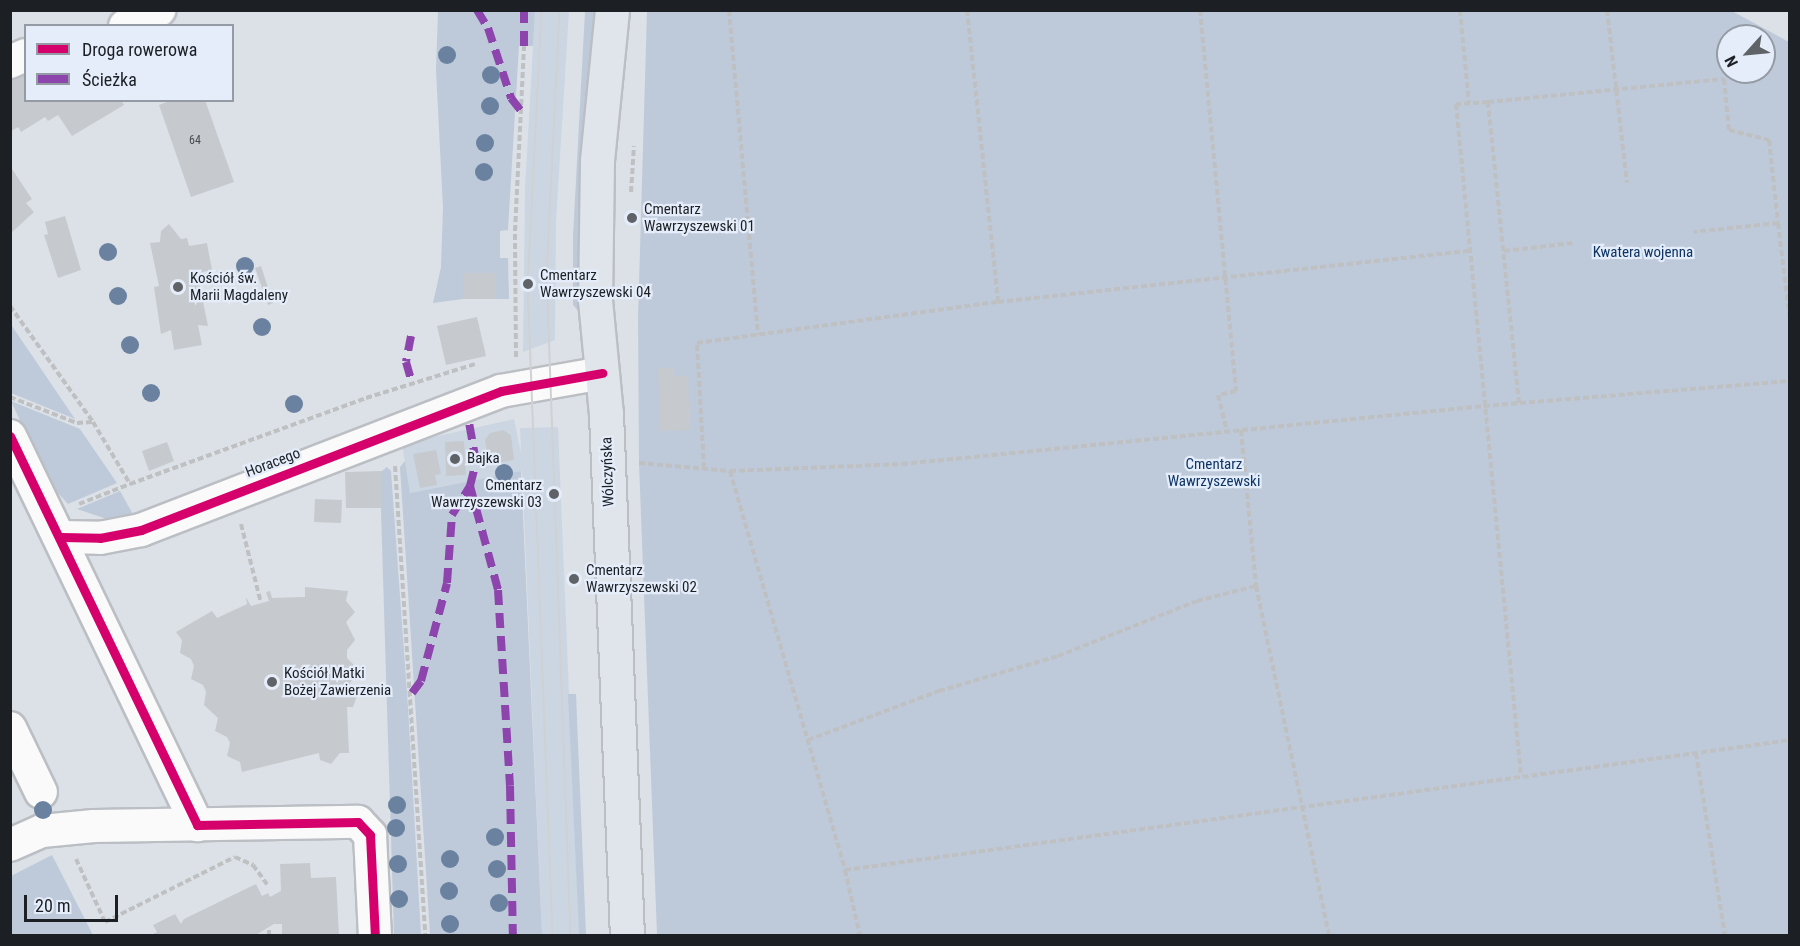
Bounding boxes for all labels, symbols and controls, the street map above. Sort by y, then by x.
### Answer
legend [24,24,234,102]
north arrow [1716,24,1776,84]
text: Droga rowerowa [82,39,197,60]
text: N [1721,53,1742,70]
text: Ścieżka [82,69,137,90]
house number: 64 [189,134,201,148]
place label: Cmentarz Wawrzyszewski 01 [644,200,755,235]
marker: Cmentarz Wawrzyszewski 01 [625,211,639,225]
park label: Kwatera wojenna [1593,244,1693,262]
place label: Cmentarz Wawrzyszewski 04 [540,266,651,301]
place label: Kościół św. Marii Magdaleny [190,269,288,304]
marker: Cmentarz Wawrzyszewski 04 [521,277,535,291]
marker: Kościół św. Marii Magdaleny [171,280,185,294]
street label: Wólczyńska [598,437,618,507]
street label: Horacego [243,444,303,482]
place label: Bajka [467,450,500,468]
marker: Bajka [448,452,462,466]
park label: Cmentarz Wawrzyszewski [1168,455,1260,490]
place label: Cmentarz Wawrzyszewski 03 [431,476,542,511]
marker: Cmentarz Wawrzyszewski 03 [547,487,561,501]
place label: Cmentarz Wawrzyszewski 02 [586,561,697,596]
marker: Cmentarz Wawrzyszewski 02 [567,572,581,586]
place label: Kościół Matki Bożej Zawierzenia [284,664,391,699]
marker: Kościół Matki Bożej Zawierzenia [265,675,279,689]
scale bar [27,883,122,921]
text: 20 m [35,895,70,916]

